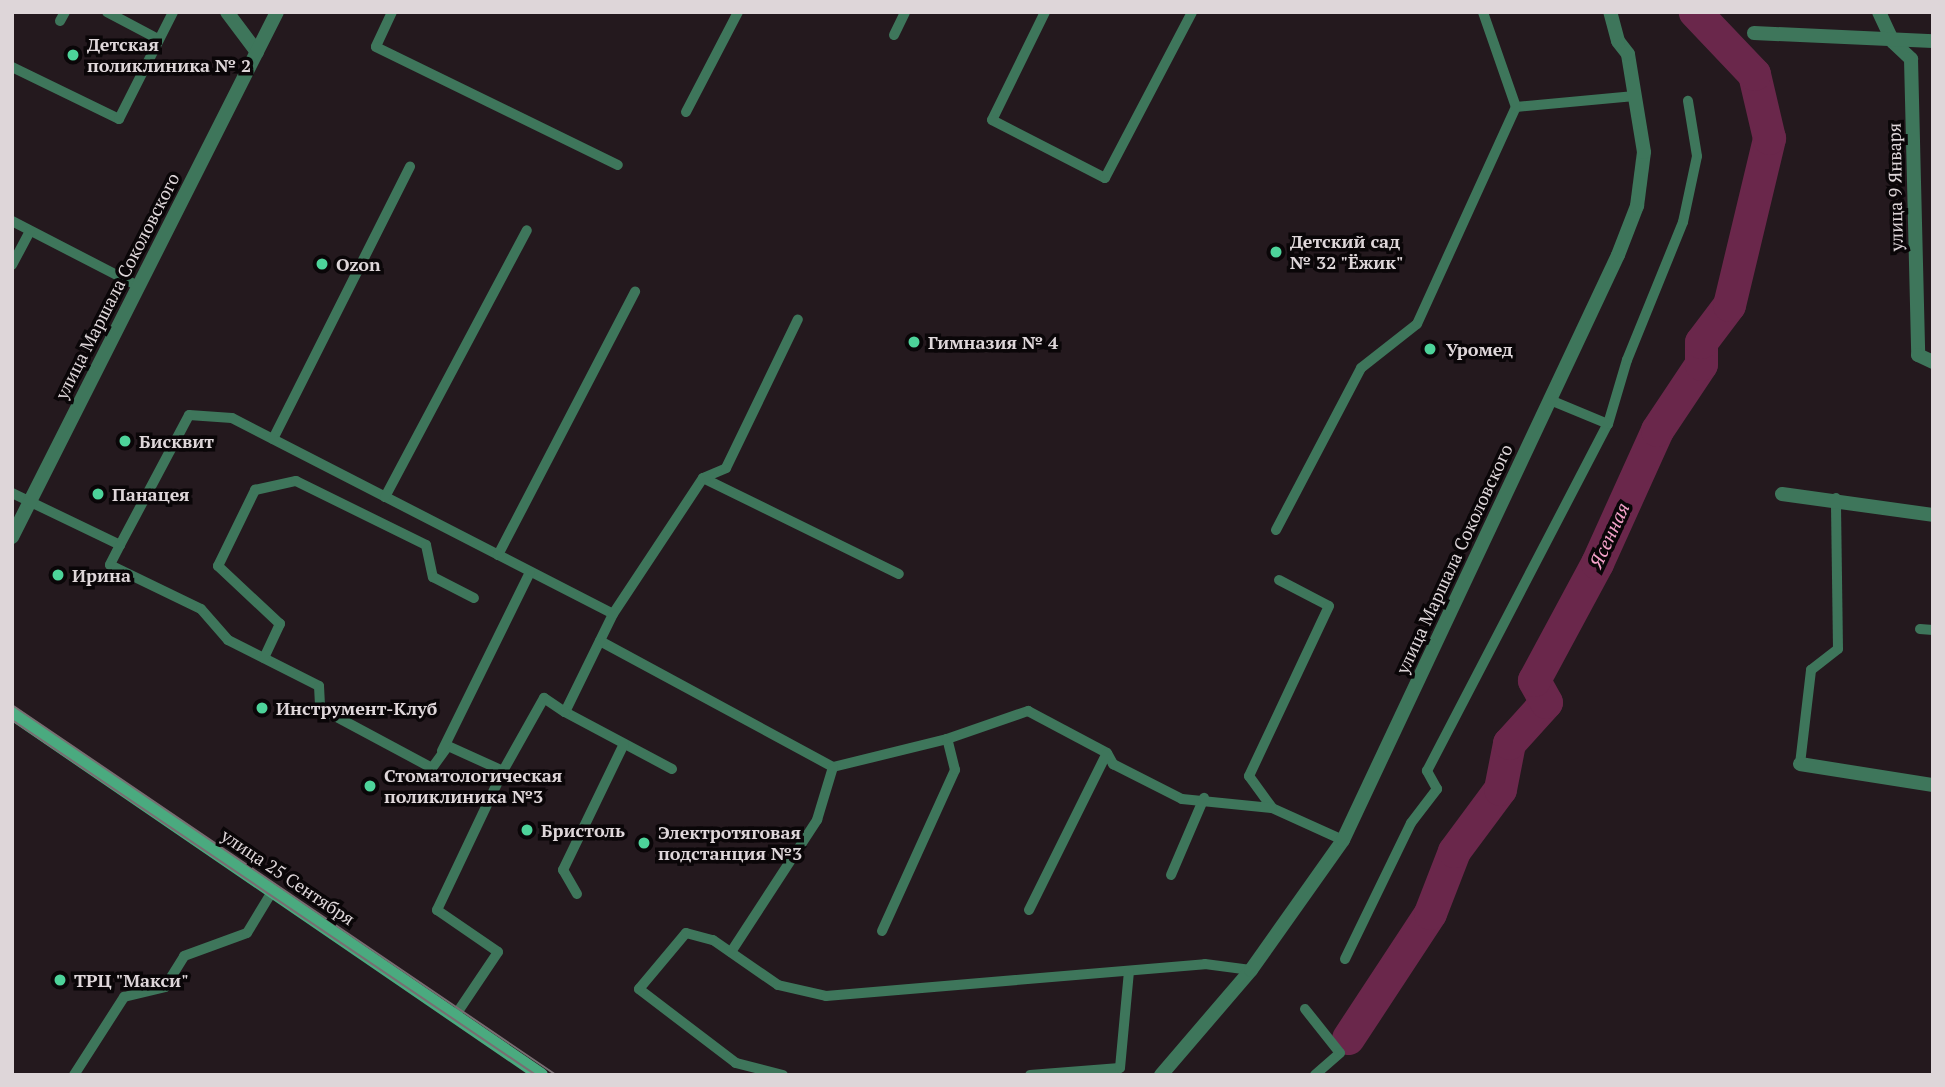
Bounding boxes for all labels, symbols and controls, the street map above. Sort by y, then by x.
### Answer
place label: Детская поликлиника № 2 [87,34,251,76]
marker: Детская поликлиника № 2 [65,47,81,63]
street label: улица 9 Января [1883,123,1907,251]
street label: улица Маршала Соколовского [50,169,184,403]
place label: Детский сад № 32 "Ёжик" [1290,231,1404,274]
marker: Детский сад № 32 "Ёжик" [1268,244,1284,260]
place label: Ozon [336,253,381,275]
marker: Ozon [314,256,330,272]
place label: Гимназия № 4 [928,331,1058,353]
marker: Гимназия № 4 [906,334,922,350]
place label: Уромед [1446,338,1513,360]
marker: Уромед [1420,339,1440,359]
place label: Бисквит [139,430,214,452]
marker: Бисквит [117,433,133,449]
street label: улица Маршала Соколовского [1391,441,1517,677]
place label: Панацея [112,483,190,505]
marker: Панацея [90,486,106,502]
water label: Ясенная [1584,499,1634,571]
place label: Ирина [72,564,131,586]
marker: Ирина [50,567,66,583]
place label: Инструмент-Клуб [276,697,437,719]
marker: Инструмент-Клуб [254,700,270,716]
place label: Стоматологическая поликлиника №3 [384,765,562,808]
marker: Стоматологическая поликлиника №3 [362,778,378,794]
place label: Бристоль [541,819,625,841]
marker: Бристоль [519,822,535,838]
place label: Электротяговая подстанция №3 [658,822,802,864]
street label: улица 25 Сентября [217,824,359,930]
marker: Электротяговая подстанция №3 [636,835,652,851]
place label: ТРЦ "Макси" [74,969,189,991]
marker: ТРЦ "Макси" [52,972,68,988]

